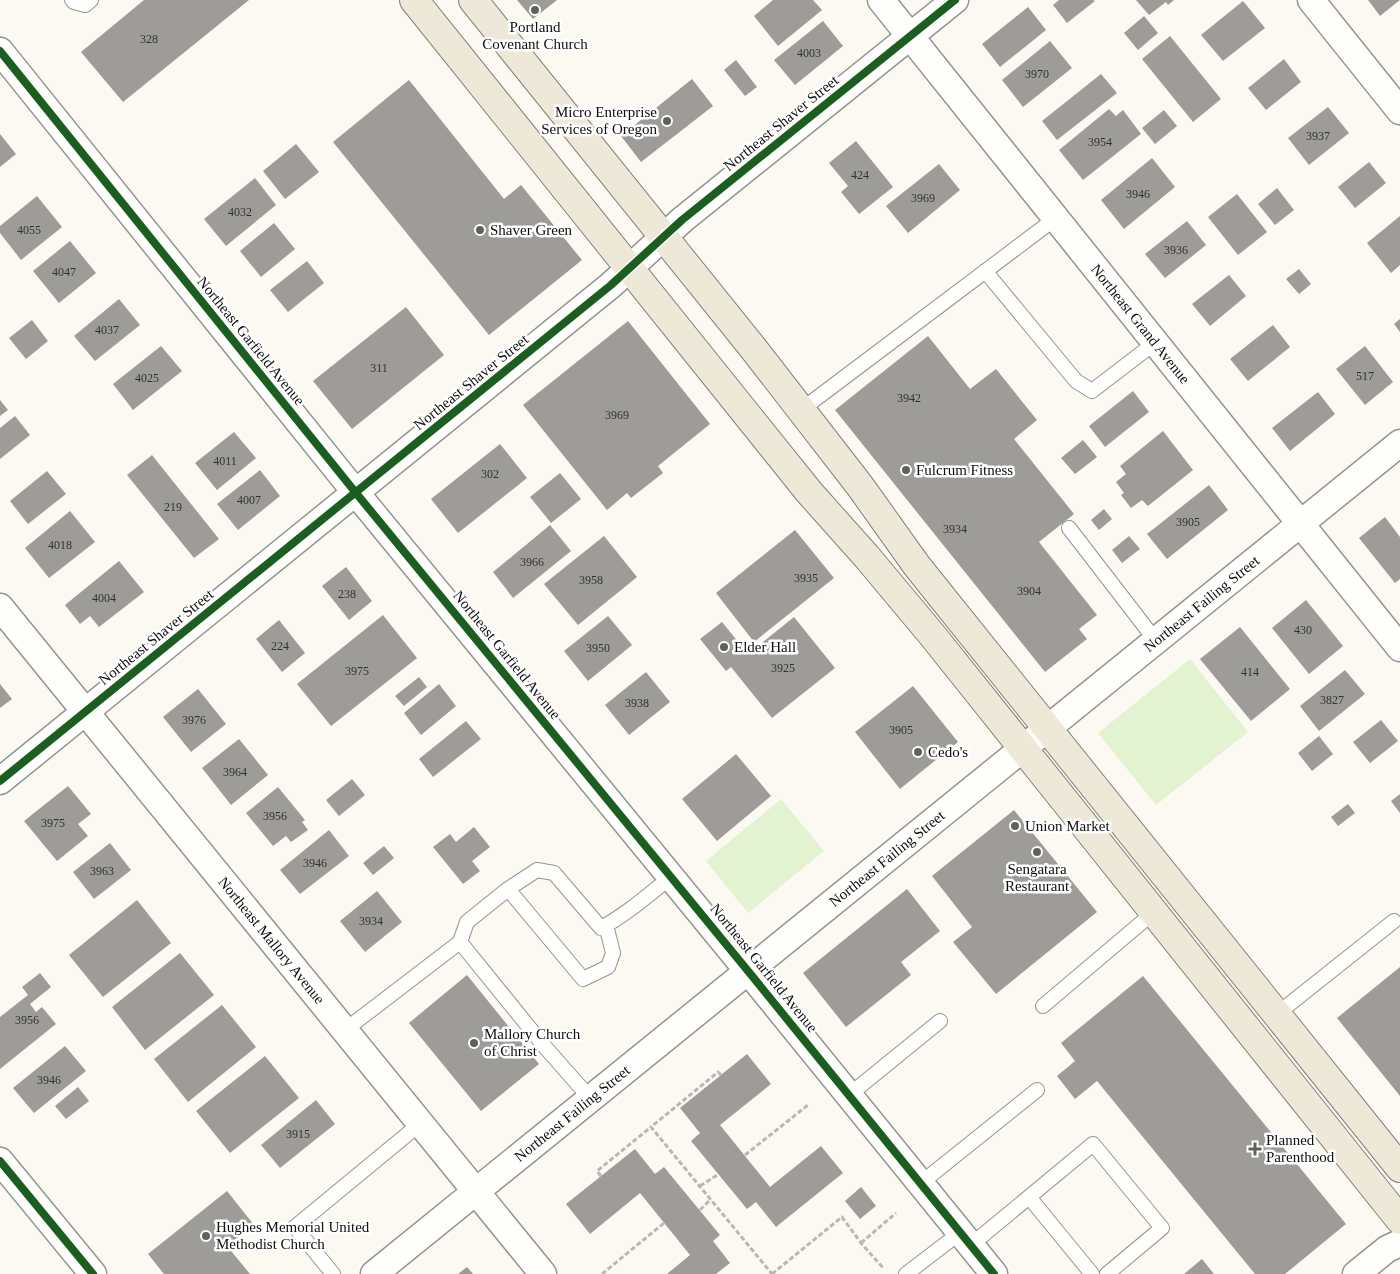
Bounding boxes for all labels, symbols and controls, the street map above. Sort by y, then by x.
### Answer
marker: Portland Covenant Church [529,4,541,16]
place label: Portland Covenant Church [482,19,588,52]
house number: 328 [140,32,158,46]
house number: 4003 [797,46,821,60]
house number: 3970 [1025,67,1049,81]
street label: Northeast Shaver Street [721,71,842,174]
place label: Micro Enterprise Services of Oregon [541,104,657,137]
marker: Micro Enterprise Services of Oregon [661,115,673,127]
house number: 3937 [1306,129,1330,143]
house number: 3954 [1088,135,1112,149]
house number: 424 [851,168,869,182]
house number: 3946 [1126,187,1150,201]
house number: 3969 [911,191,935,205]
house number: 4032 [228,205,252,219]
place label: Shaver Green [490,222,573,238]
house number: 4055 [17,223,41,237]
marker: Shaver Green [474,224,486,236]
house number: 3936 [1164,243,1188,257]
street label: Northeast Grand Avenue [1088,261,1193,387]
house number: 4047 [52,265,76,279]
street label: Northeast Garfield Avenue [194,274,308,409]
house number: 4037 [95,323,119,337]
street label: Northeast Shaver Street [411,330,532,433]
house number: 311 [370,361,388,375]
house number: 517 [1356,369,1374,383]
house number: 4025 [135,371,159,385]
house number: 3942 [897,391,921,405]
house number: 3969 [605,408,629,422]
house number: 4011 [213,454,237,468]
place label: Fulcrum Fitness [916,462,1013,478]
marker: Fulcrum Fitness [900,464,912,476]
house number: 302 [481,467,499,481]
house number: 4007 [237,493,261,507]
house number: 219 [164,500,182,514]
house number: 3905 [1176,515,1200,529]
house number: 3934 [943,522,967,536]
house number: 4018 [48,538,72,552]
street label: Northeast Failing Street [1141,552,1263,655]
house number: 3966 [520,555,544,569]
house number: 3935 [794,571,818,585]
house number: 3958 [579,573,603,587]
house number: 3904 [1017,584,1041,598]
street label: Northeast Shaver Street [96,585,217,688]
house number: 238 [338,587,356,601]
street label: Northeast Garfield Avenue [450,588,564,723]
house number: 4004 [92,591,116,605]
house number: 430 [1294,623,1312,637]
house number: 224 [271,639,289,653]
place label: Elder Hall [734,639,796,655]
house number: 3950 [586,641,610,655]
marker: Elder Hall [718,641,730,653]
house number: 3925 [771,661,795,675]
house number: 3975 [345,664,369,678]
house number: 414 [1241,665,1259,679]
house number: 3827 [1320,693,1344,707]
house number: 3938 [625,696,649,710]
house number: 3976 [182,713,206,727]
house number: 3905 [889,723,913,737]
place label: Cedo's [928,744,968,760]
marker: Cedo's [912,746,924,758]
house number: 3964 [223,765,247,779]
street label: Northeast Failing Street [826,807,948,910]
house number: 3956 [263,809,287,823]
house number: 3975 [41,816,65,830]
place label: Union Market [1025,818,1110,834]
marker: Union Market [1009,820,1021,832]
marker: Sengatara Restaurant [1031,846,1043,858]
house number: 3946 [303,856,327,870]
place label: Sengatara Restaurant [1005,861,1070,894]
house number: 3963 [90,864,114,878]
street label: Northeast Mallory Avenue [215,874,328,1007]
street label: Northeast Garfield Avenue [707,901,821,1036]
house number: 3934 [359,914,383,928]
house number: 3956 [15,1013,39,1027]
place label: Mallory Church of Christ [484,1026,581,1059]
marker: Mallory Church of Christ [468,1037,480,1049]
street label: Northeast Failing Street [511,1062,634,1165]
house number: 3946 [37,1073,61,1087]
house number: 3915 [286,1127,310,1141]
place label: Planned Parenthood [1266,1132,1335,1165]
marker: Planned Parenthood [1248,1142,1262,1156]
place label: Hughes Memorial United Methodist Church [216,1219,370,1252]
marker: Hughes Memorial United Methodist Church [200,1230,212,1242]

